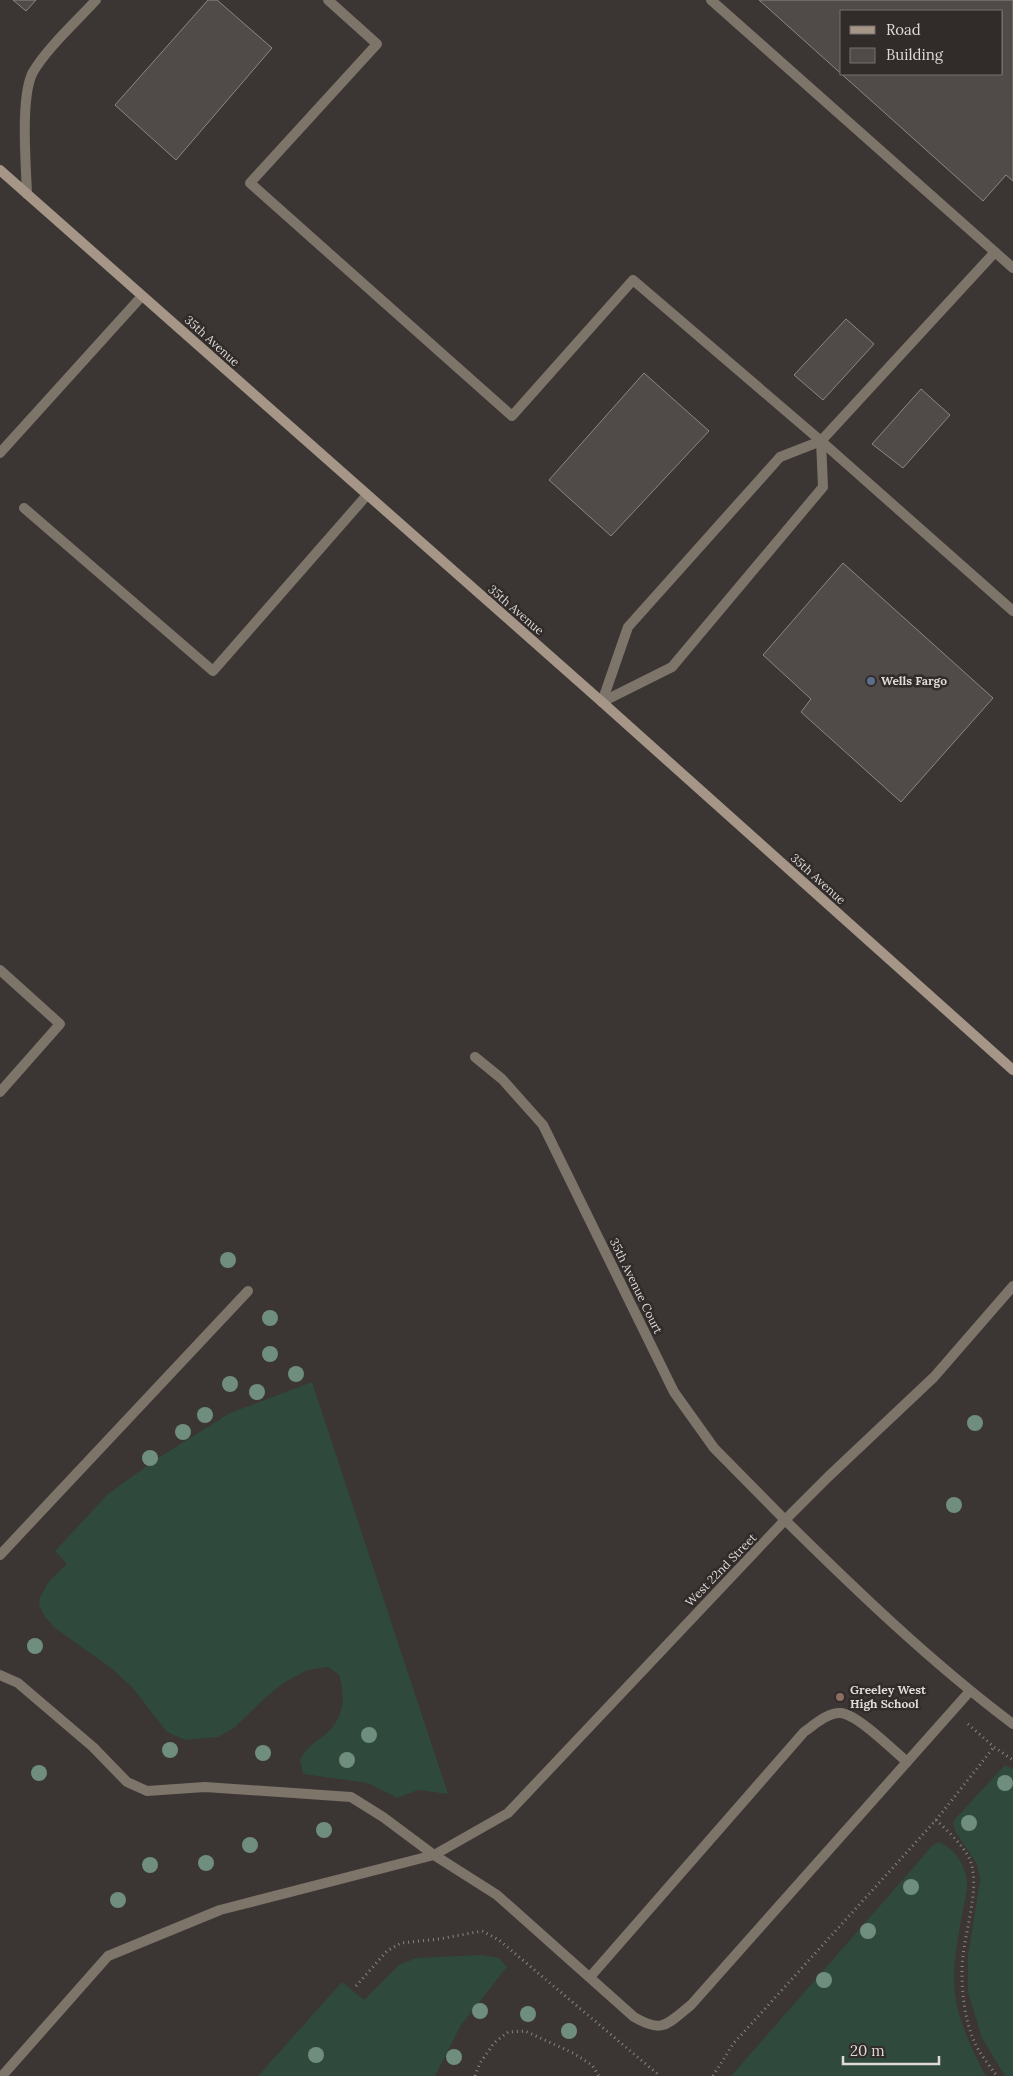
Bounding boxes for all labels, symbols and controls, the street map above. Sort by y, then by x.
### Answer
legend [840,10,1003,75]
text: Road [886,20,921,39]
text: Building [886,45,944,64]
street label: 35th Avenue [182,312,243,370]
street label: 35th Avenue [485,581,548,638]
place label: Wells Fargo [881,673,947,688]
marker: Wells Fargo [865,675,877,687]
street label: 35th Avenue [788,850,849,908]
street label: 35th Avenue Court [607,1235,666,1336]
street label: West 22nd Street [682,1530,760,1609]
place label: Greeley West High School [850,1682,927,1711]
marker: Greeley West High School [834,1691,846,1703]
scale bar [843,2034,939,2066]
text: 20 m [850,2041,885,2060]

